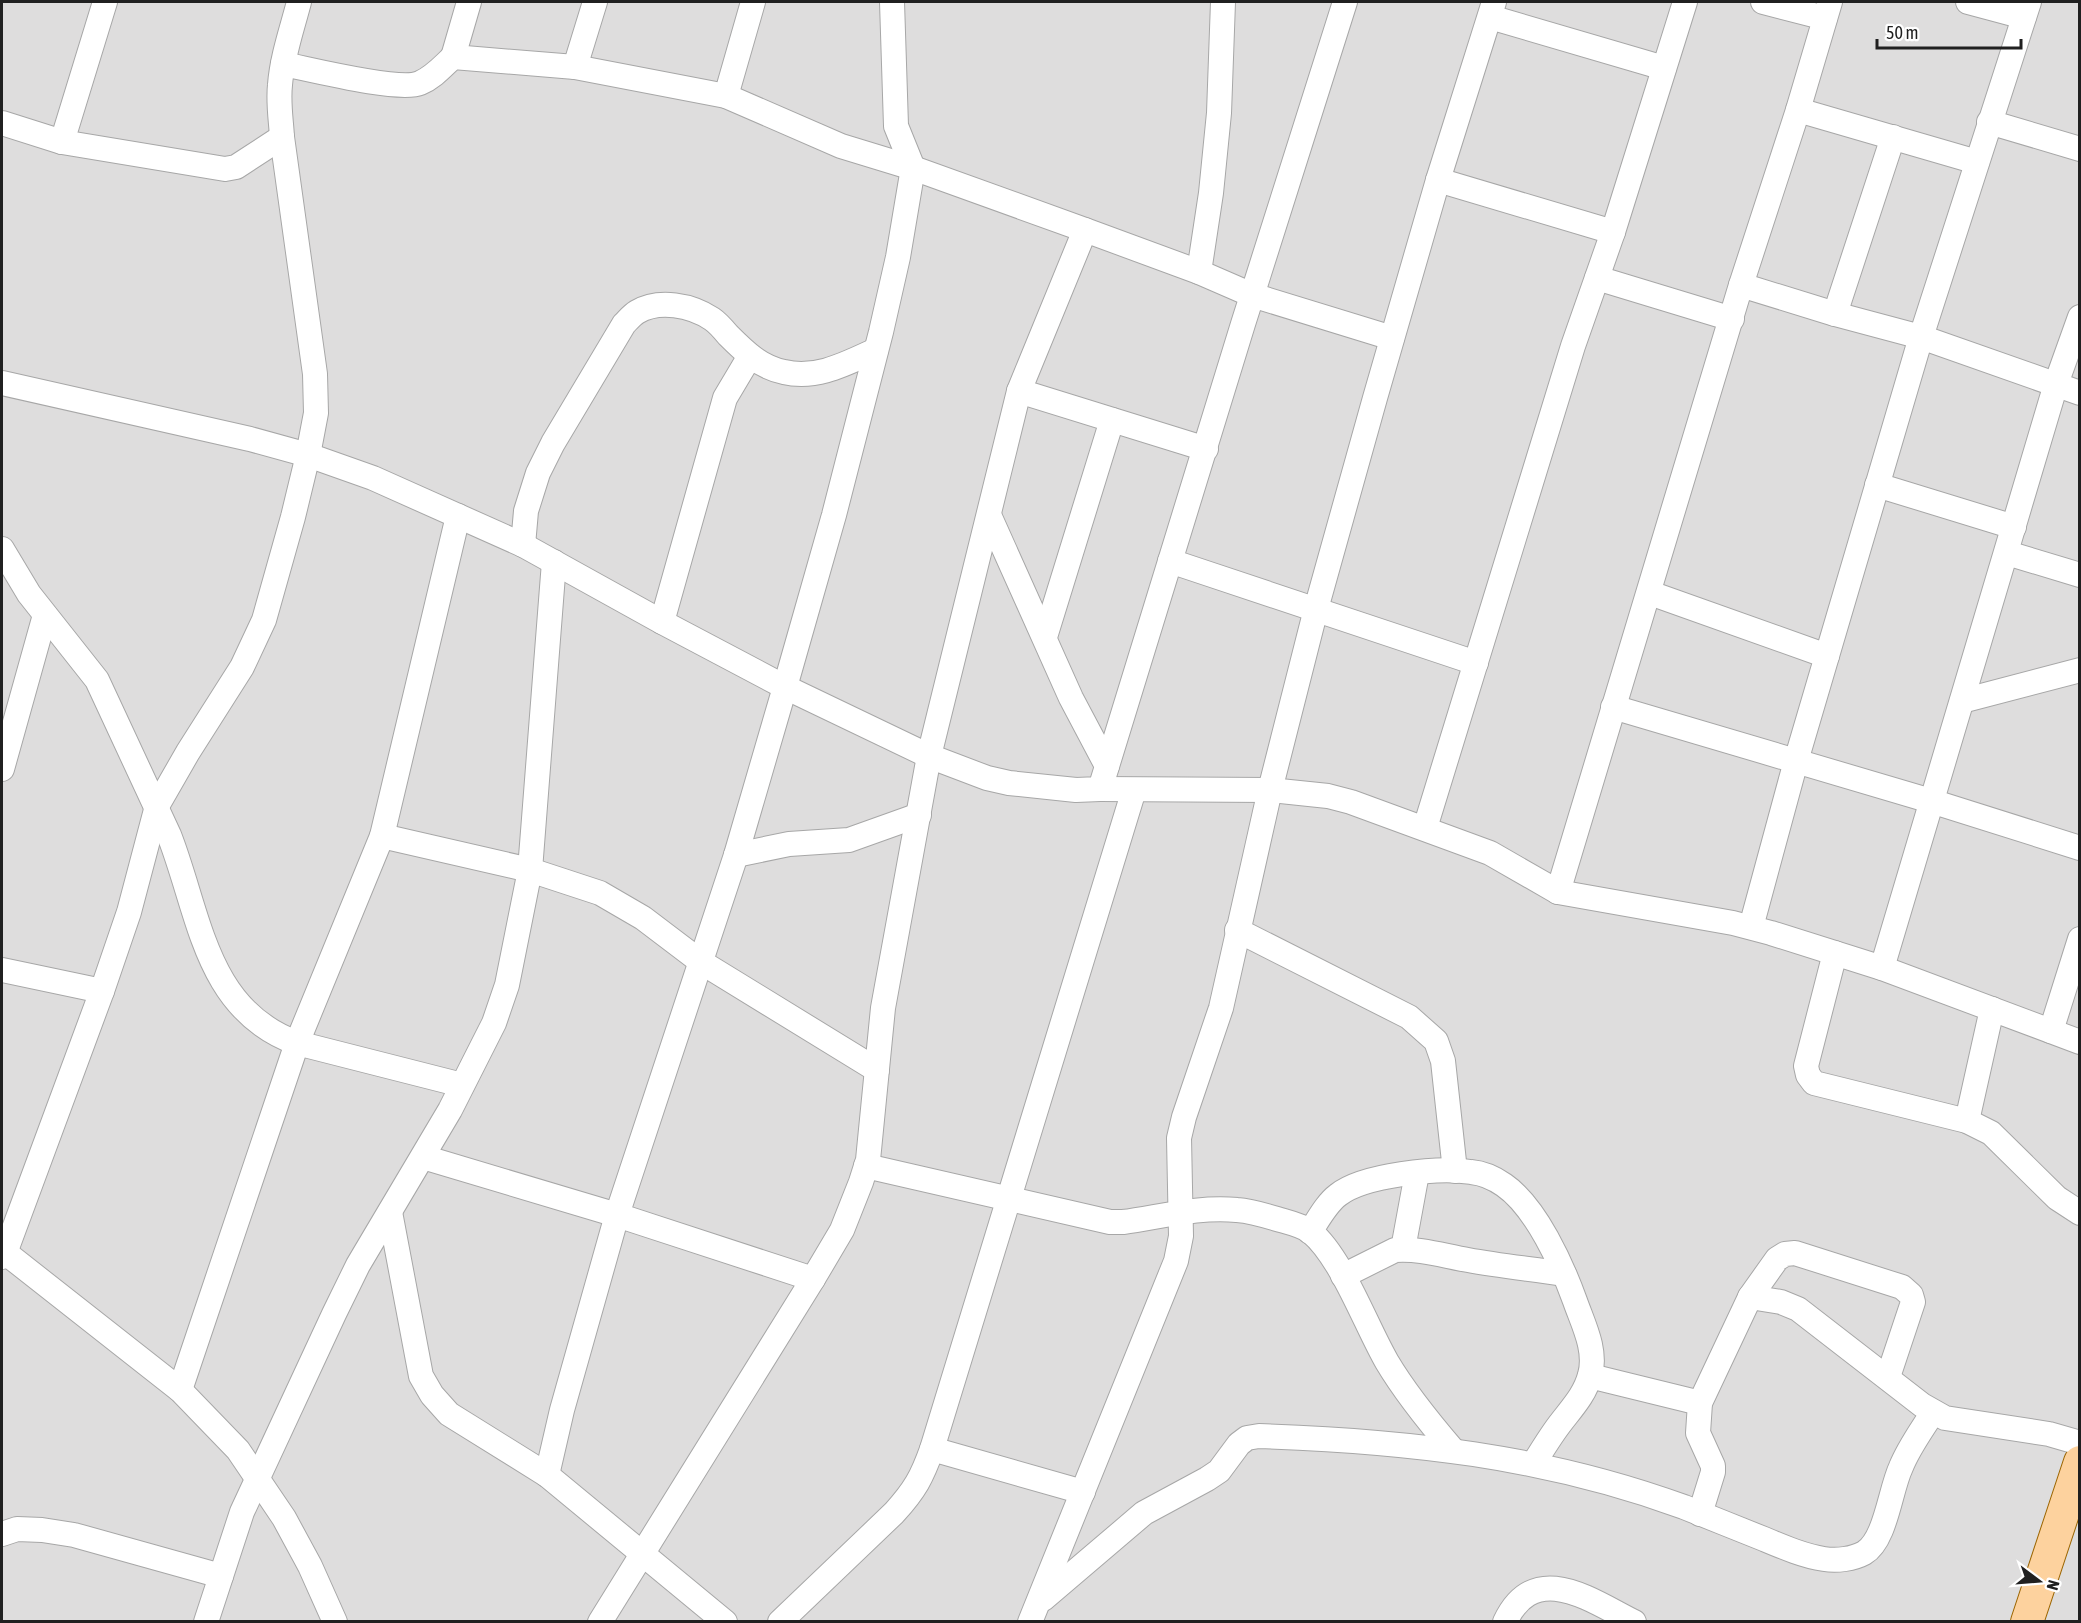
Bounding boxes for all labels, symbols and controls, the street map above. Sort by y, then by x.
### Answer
scale bar [1877,12,2021,50]
text: 50 m [1886,22,1918,43]
north arrow [2009,1551,2069,1611]
text: N [2043,1578,2063,1592]

